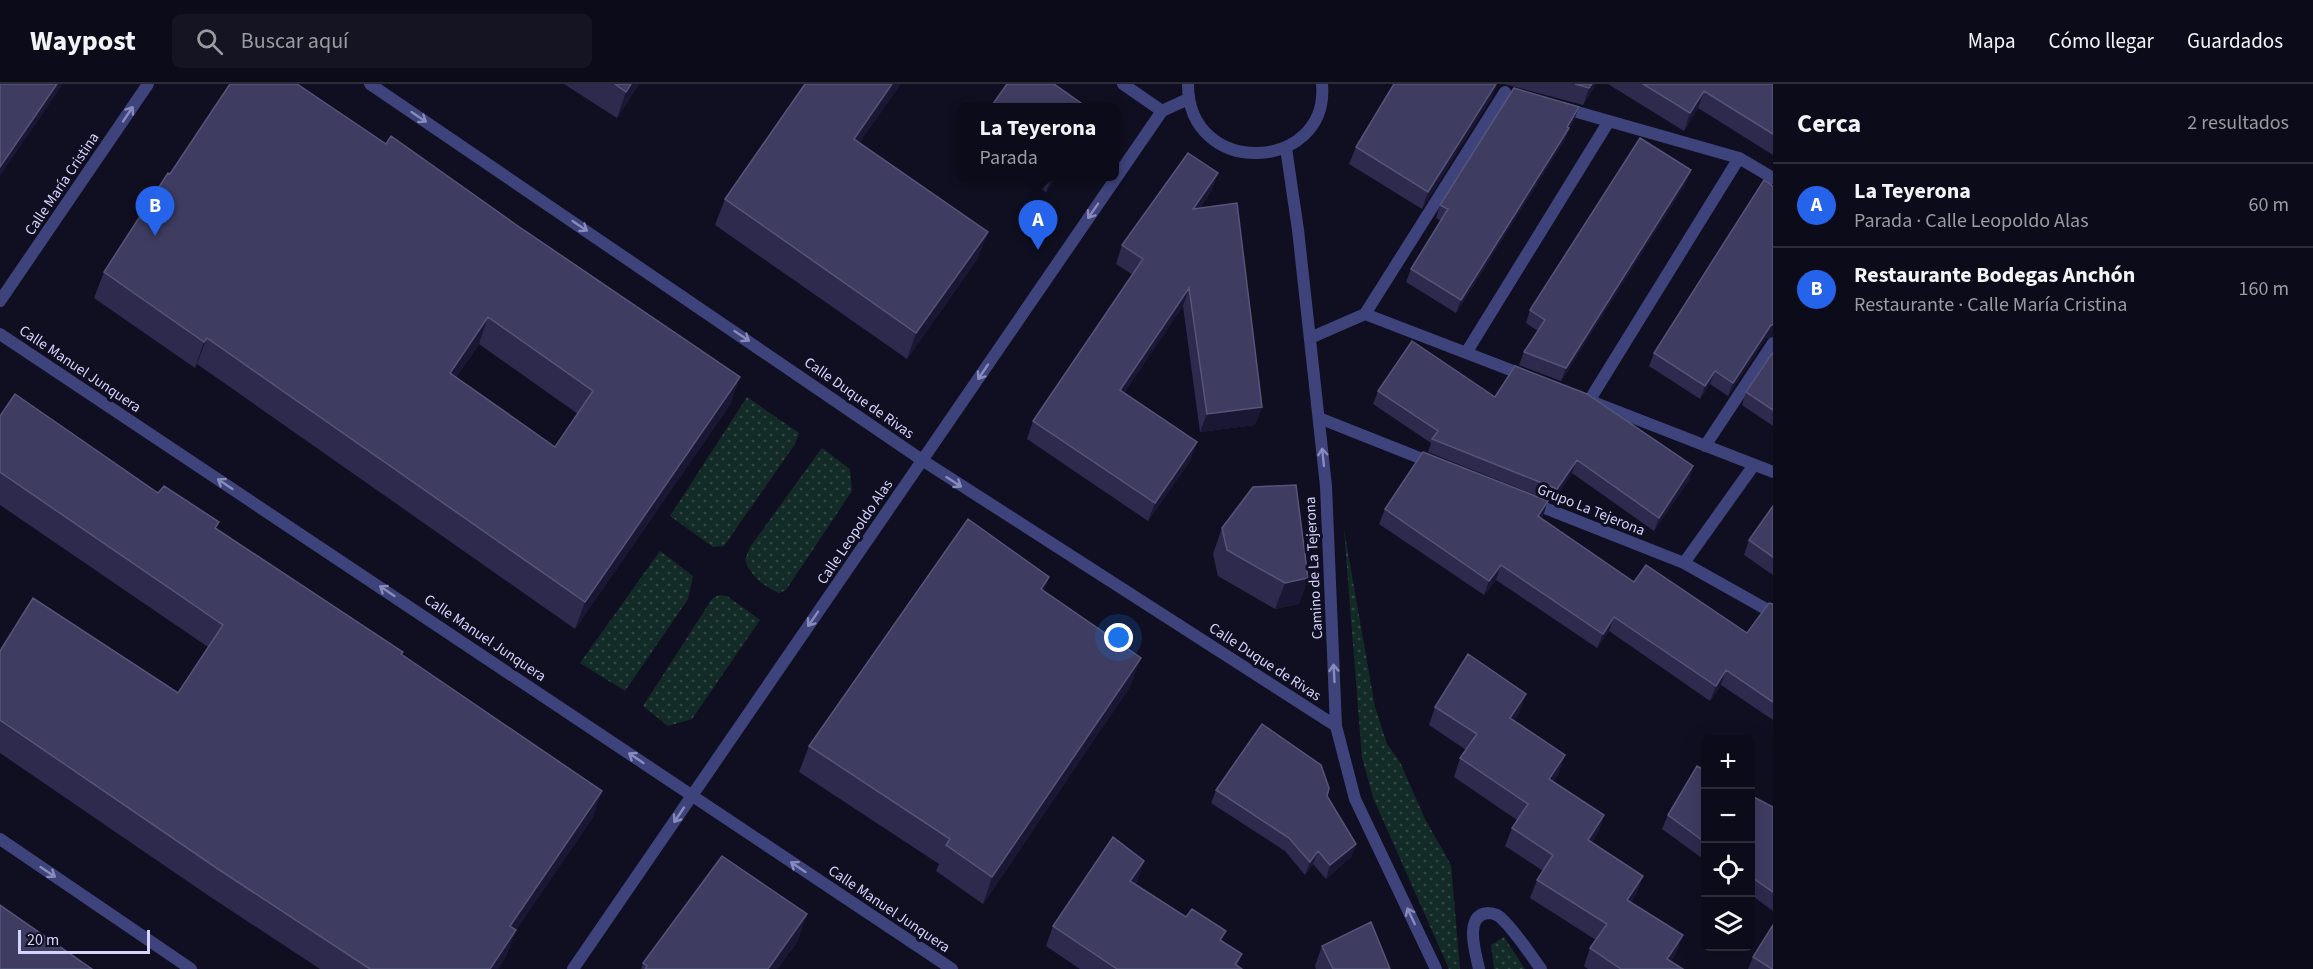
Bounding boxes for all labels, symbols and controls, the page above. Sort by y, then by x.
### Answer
search box [172,14,592,68]
text: Waypost [30,21,136,61]
icon: search [193,25,226,58]
text: Buscar aquí [241,25,349,57]
text: Mapa [1968,26,2016,56]
text: Cómo llegar [2049,26,2154,56]
text: Guardados [2187,26,2283,56]
popup [957,103,1119,181]
text: Cerca [1797,105,1861,142]
one-way arrow [122,106,134,123]
text: 2 resultados [2187,109,2289,137]
one-way arrow [410,111,427,123]
text: La Teyerona [980,112,1096,144]
street label: Calle María Cristina [20,128,104,240]
text: Parada [980,144,1038,172]
text: La Teyerona [1854,175,1971,207]
pin: B [136,186,174,236]
text: A [1811,191,1822,219]
text: 60 m [2249,191,2289,219]
pin: A [1018,200,1058,250]
one-way arrow [1087,202,1099,218]
text: Parada · Calle Leopoldo Alas [1854,207,2089,235]
one-way arrow [572,220,588,232]
text: Restaurante Bodegas Anchón [1854,259,2135,291]
text: B [1810,275,1823,303]
text: 160 m [2239,275,2289,303]
text: Restaurante · Calle María Cristina [1854,291,2127,319]
street label: Calle Manuel Junquera [15,320,145,418]
one-way arrow [733,330,749,342]
street label: Calle Duque de Rivas [800,352,918,444]
one-way arrow [977,363,989,379]
one-way arrow [1317,448,1328,468]
street label: Calle Leopoldo Alas [812,475,898,589]
one-way arrow [946,475,963,488]
one-way arrow [216,477,233,490]
street label: Grupo La Tejerona [1534,479,1648,541]
street label: Camino de La Tejerona [1300,496,1328,640]
one-way arrow [379,585,396,597]
street label: Calle Manuel Junquera [420,589,550,687]
one-way arrow [807,611,819,627]
street label: Calle Duque de Rivas [1205,618,1325,706]
your location [1104,623,1133,652]
one-way arrow [1329,664,1340,684]
map controls [1701,735,1755,951]
button: + [1701,735,1755,789]
one-way arrow [629,752,645,764]
button: − [1701,789,1755,843]
one-way arrow [673,806,685,822]
button: locate [1701,843,1755,897]
street label: Calle Manuel Junquera [824,860,954,958]
one-way arrow [791,861,807,873]
one-way arrow [40,866,56,878]
button: layers [1701,897,1755,951]
one-way arrow [1404,908,1416,926]
scale bar [18,927,150,954]
text: 20 m [27,929,59,951]

